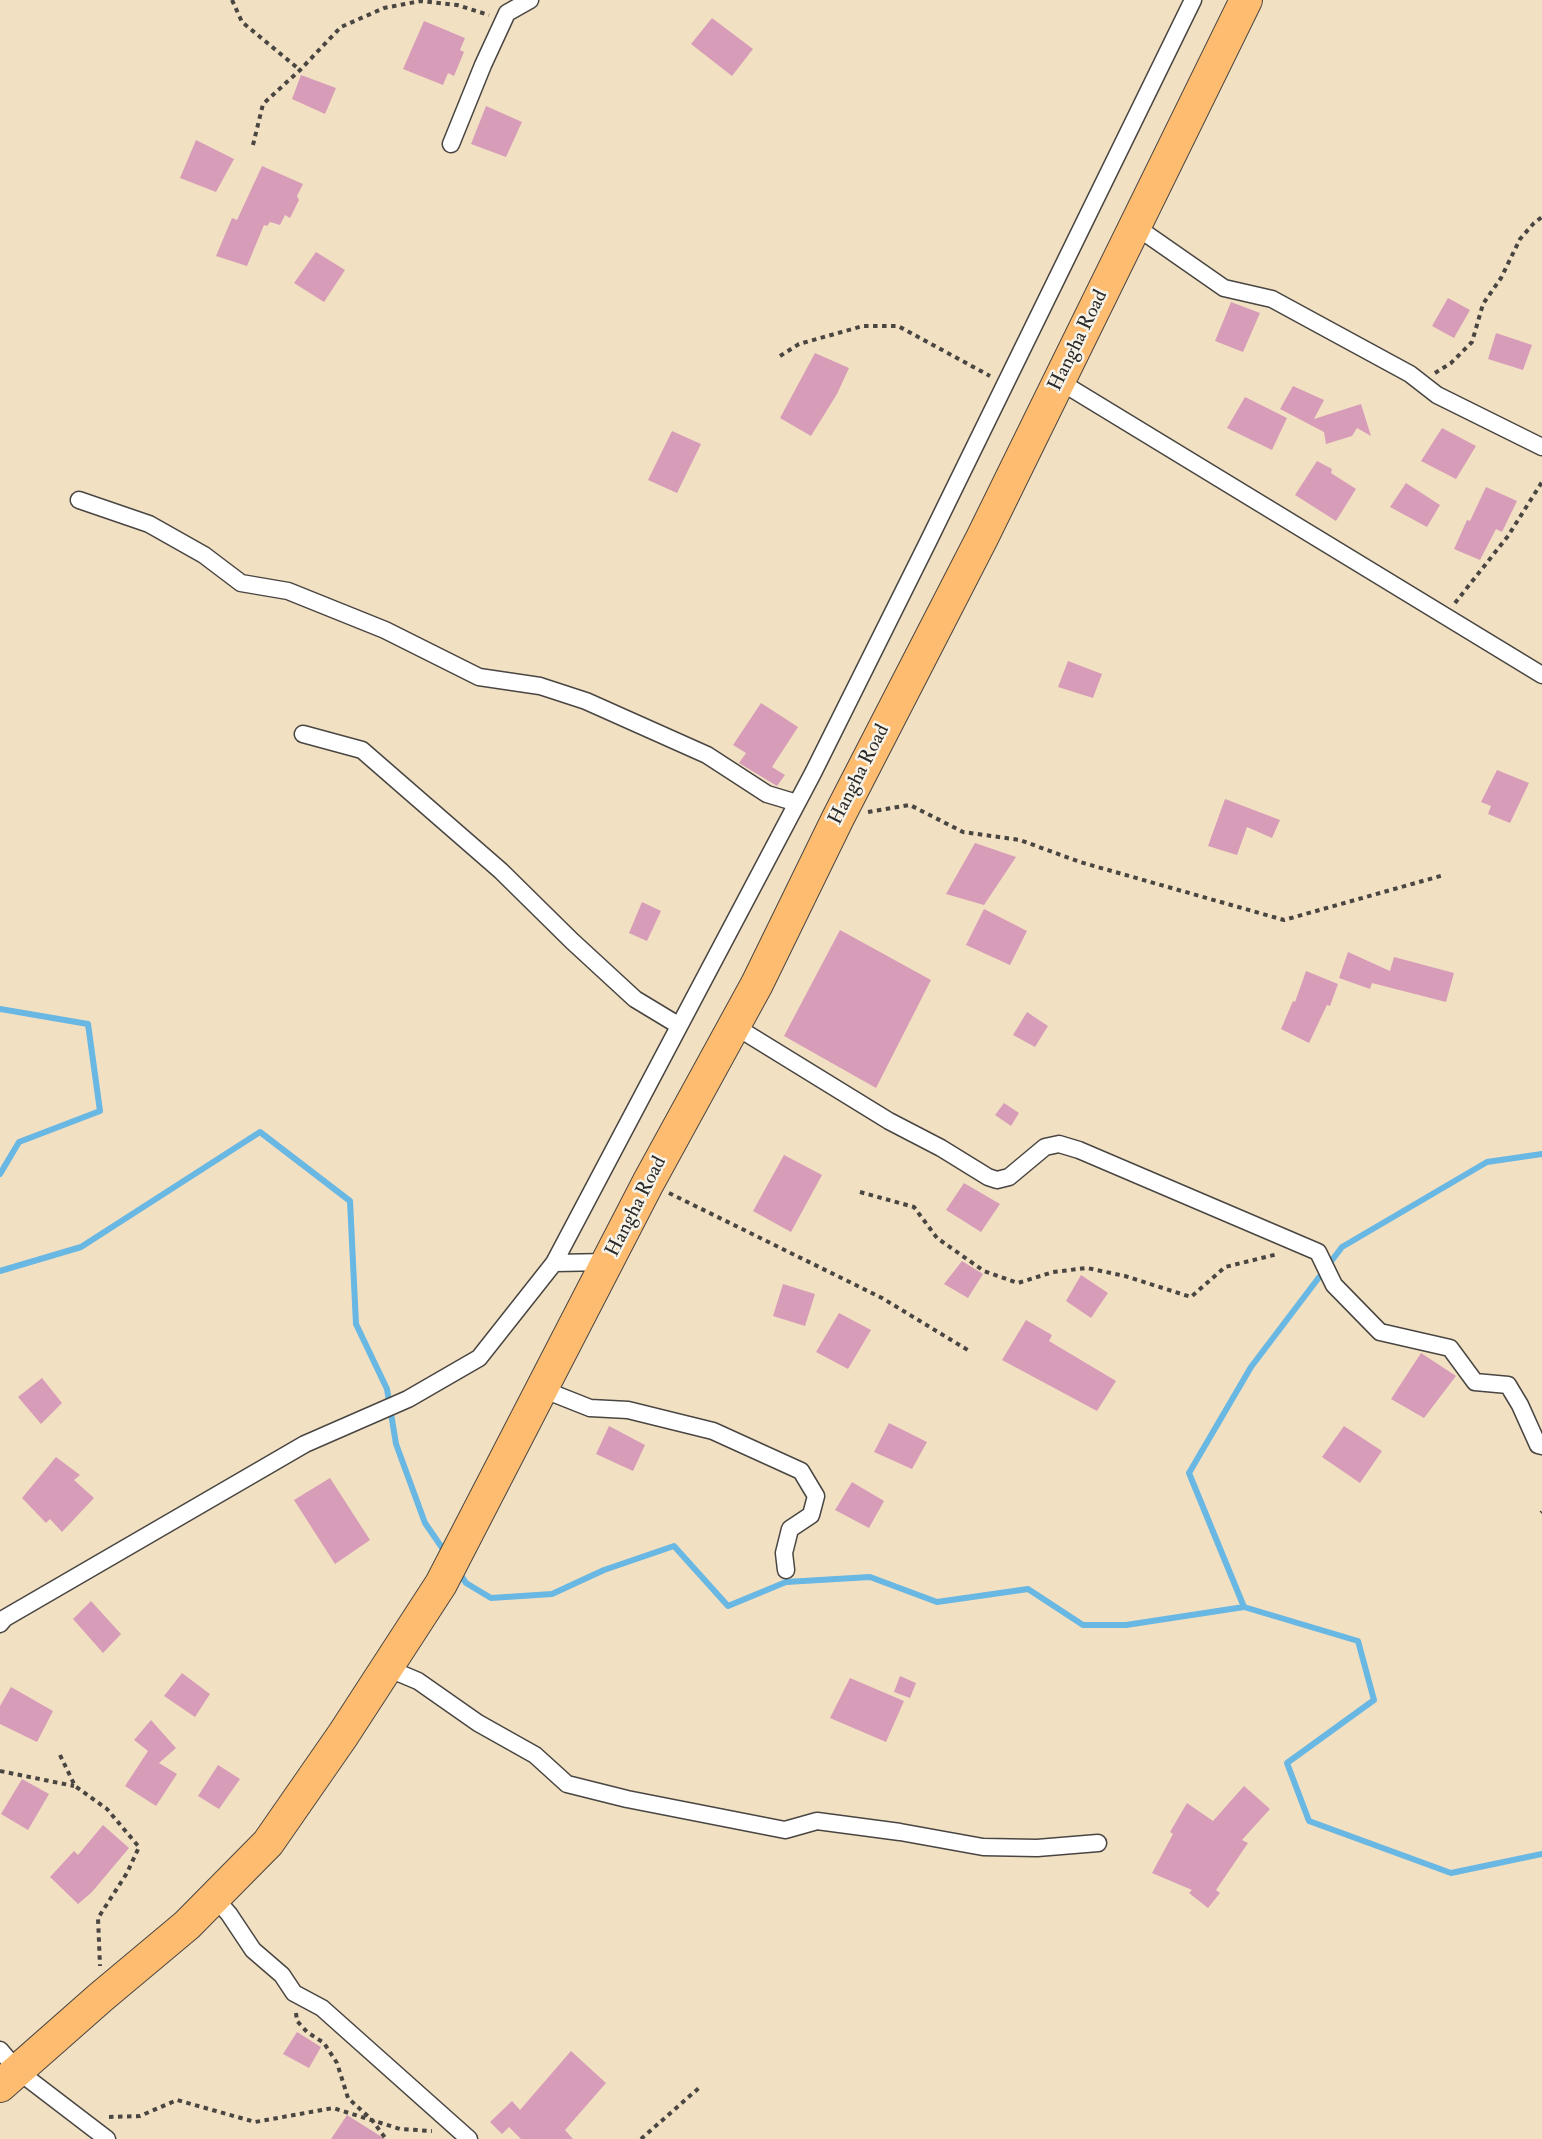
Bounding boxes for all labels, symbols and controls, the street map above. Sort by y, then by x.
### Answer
street label: Hangha Road [1044,287,1114,395]
street label: Hangha Road [824,721,896,829]
street label: Hangha Road [601,1153,673,1261]

